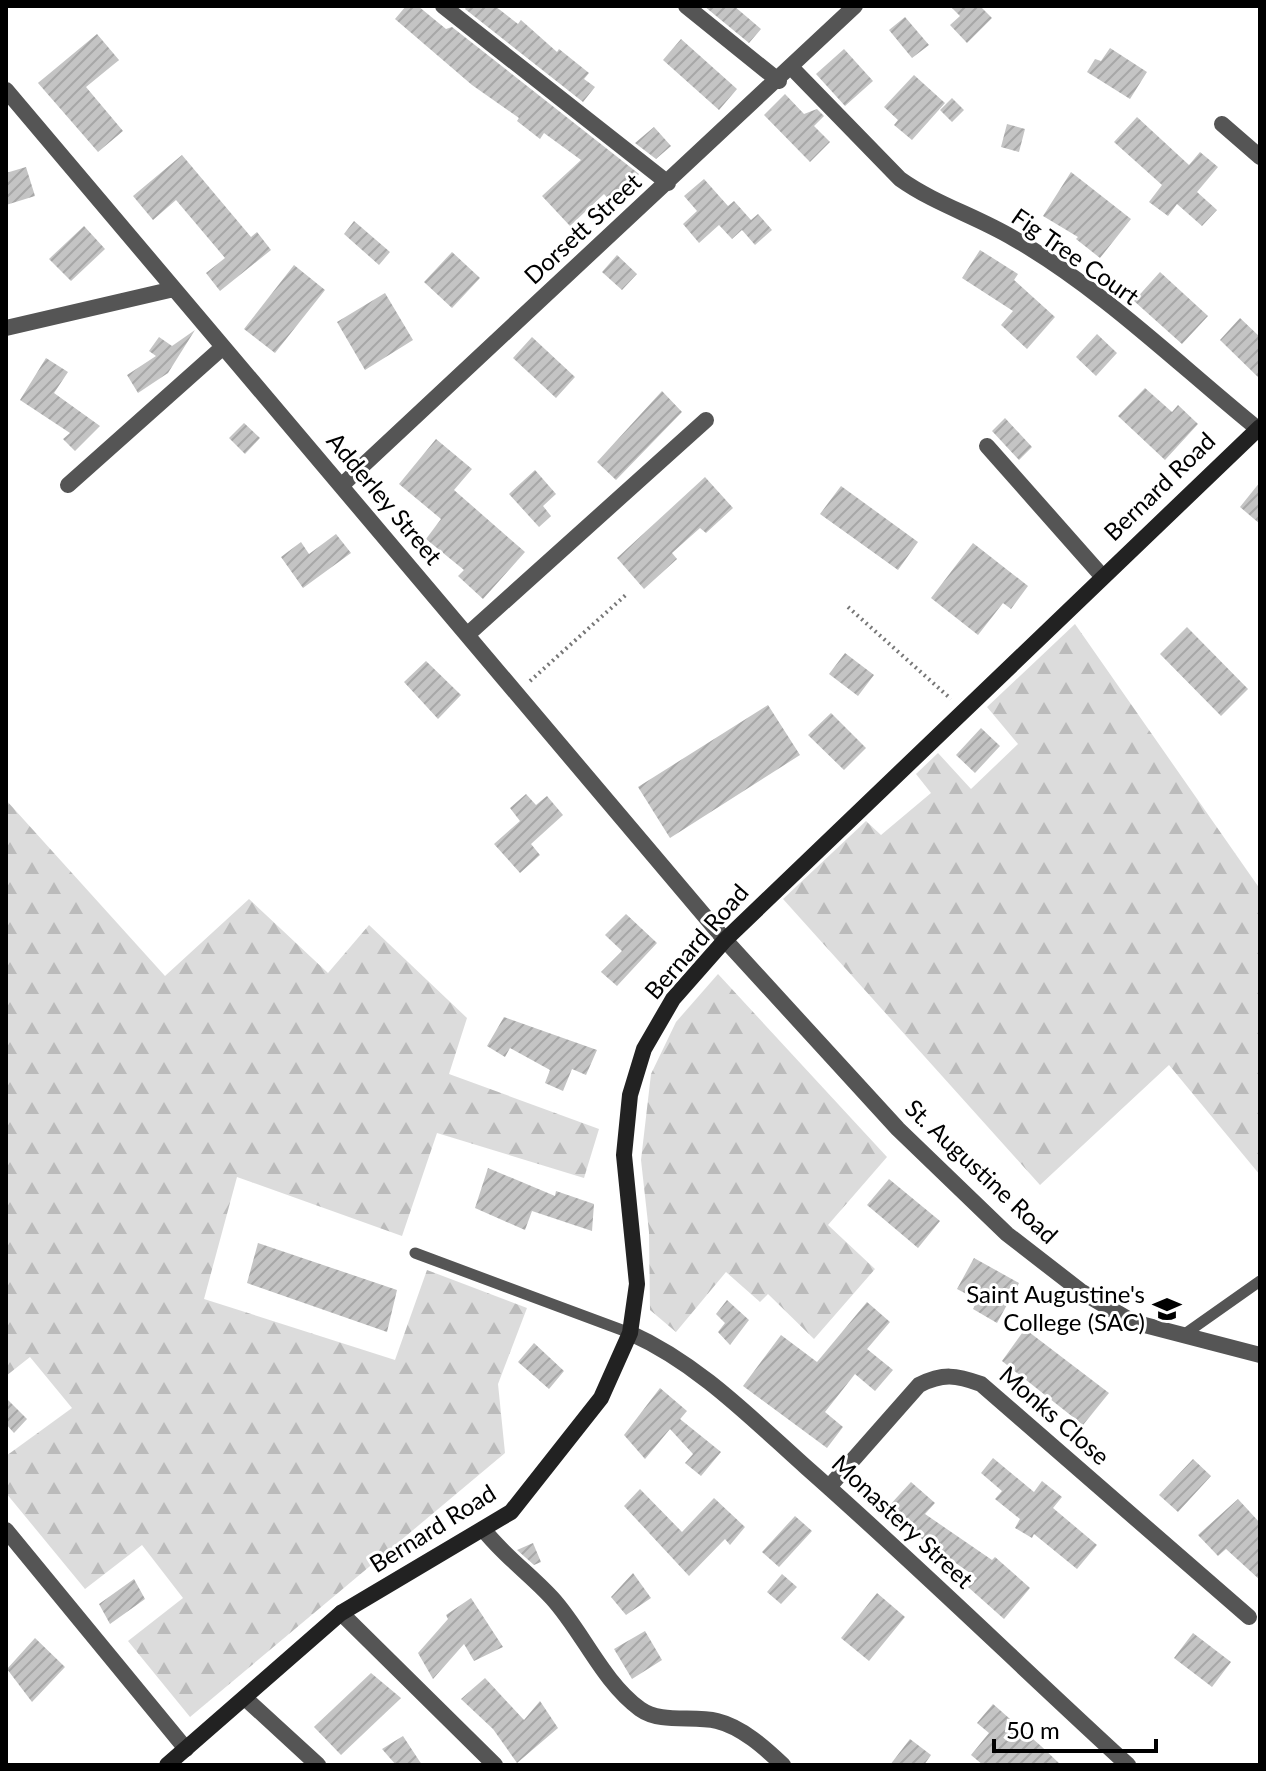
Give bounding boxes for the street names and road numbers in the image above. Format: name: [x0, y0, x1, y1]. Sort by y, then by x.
street label: Dorsett Street: [518, 166, 647, 289]
street label: Fig Tree Court: [1007, 201, 1145, 310]
street label: Adderley Street: [322, 426, 449, 570]
street label: Bernard Road: [1097, 426, 1221, 546]
street label: Bernard Road: [638, 877, 754, 1005]
street label: St. Augustine Road: [900, 1093, 1064, 1249]
street label: Monks Close: [994, 1359, 1116, 1470]
street label: Monastery Street: [826, 1448, 980, 1594]
street label: Bernard Road: [364, 1478, 501, 1578]

